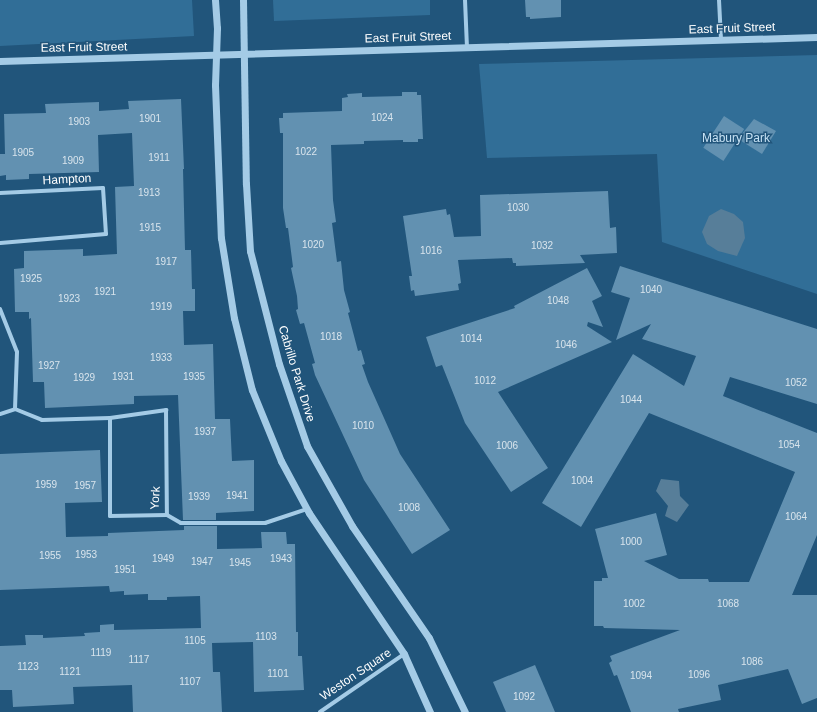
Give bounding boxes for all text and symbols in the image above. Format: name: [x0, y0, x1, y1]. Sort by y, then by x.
street label: East Fruit Street: [688, 20, 776, 38]
street label: East Fruit Street: [364, 29, 452, 47]
street label: East Fruit Street: [41, 40, 127, 56]
house number: 1024: [371, 112, 393, 124]
house number: 1901: [139, 113, 161, 125]
house number: 1903: [68, 116, 90, 128]
park label: Mabury Park: [702, 132, 770, 146]
house number: 1022: [295, 146, 317, 158]
house number: 1905: [12, 147, 34, 159]
house number: 1911: [148, 152, 170, 164]
house number: 1909: [62, 155, 84, 167]
street label: Hampton: [42, 172, 92, 188]
house number: 1913: [138, 187, 160, 199]
house number: 1030: [507, 202, 529, 214]
house number: 1915: [139, 222, 161, 234]
house number: 1020: [302, 239, 324, 251]
house number: 1032: [531, 240, 553, 252]
house number: 1016: [420, 245, 442, 257]
house number: 1917: [155, 256, 177, 268]
house number: 1925: [20, 273, 42, 285]
house number: 1040: [640, 284, 662, 296]
house number: 1921: [94, 286, 116, 298]
house number: 1923: [58, 293, 80, 305]
house number: 1048: [547, 295, 569, 307]
house number: 1919: [150, 301, 172, 313]
street label: Cabrillo Park Drive: [274, 324, 318, 424]
house number: 1018: [320, 331, 342, 343]
house number: 1014: [460, 333, 482, 345]
house number: 1046: [555, 339, 577, 351]
house number: 1933: [150, 352, 172, 364]
house number: 1927: [38, 360, 60, 372]
house number: 1931: [112, 371, 134, 383]
house number: 1935: [183, 371, 205, 383]
house number: 1929: [73, 372, 95, 384]
house number: 1012: [474, 375, 496, 387]
house number: 1052: [785, 377, 807, 389]
house number: 1044: [620, 394, 642, 406]
house number: 1010: [352, 420, 374, 432]
house number: 1937: [194, 426, 216, 438]
house number: 1054: [778, 439, 800, 451]
house number: 1006: [496, 440, 518, 452]
house number: 1004: [571, 475, 593, 487]
house number: 1959: [35, 479, 57, 491]
house number: 1957: [74, 480, 96, 492]
street label: York: [148, 486, 164, 510]
house number: 1941: [226, 490, 248, 502]
house number: 1939: [188, 491, 210, 503]
house number: 1008: [398, 502, 420, 514]
house number: 1064: [785, 511, 807, 523]
house number: 1000: [620, 536, 642, 548]
house number: 1953: [75, 549, 97, 561]
house number: 1955: [39, 550, 61, 562]
house number: 1949: [152, 553, 174, 565]
house number: 1943: [270, 553, 292, 565]
house number: 1947: [191, 556, 213, 568]
house number: 1945: [229, 557, 251, 569]
house number: 1951: [114, 564, 136, 576]
house number: 1002: [623, 598, 645, 610]
house number: 1068: [717, 598, 739, 610]
house number: 1103: [255, 631, 277, 643]
house number: 1105: [184, 635, 206, 647]
street label: Weston Square: [318, 646, 394, 704]
house number: 1119: [91, 647, 111, 659]
house number: 1117: [129, 654, 149, 666]
house number: 1086: [741, 656, 763, 668]
house number: 1123: [17, 661, 39, 673]
house number: 1121: [59, 666, 81, 678]
house number: 1101: [267, 668, 289, 680]
house number: 1096: [688, 669, 710, 681]
house number: 1094: [630, 670, 652, 682]
house number: 1107: [179, 676, 201, 688]
house number: 1092: [513, 691, 535, 703]

